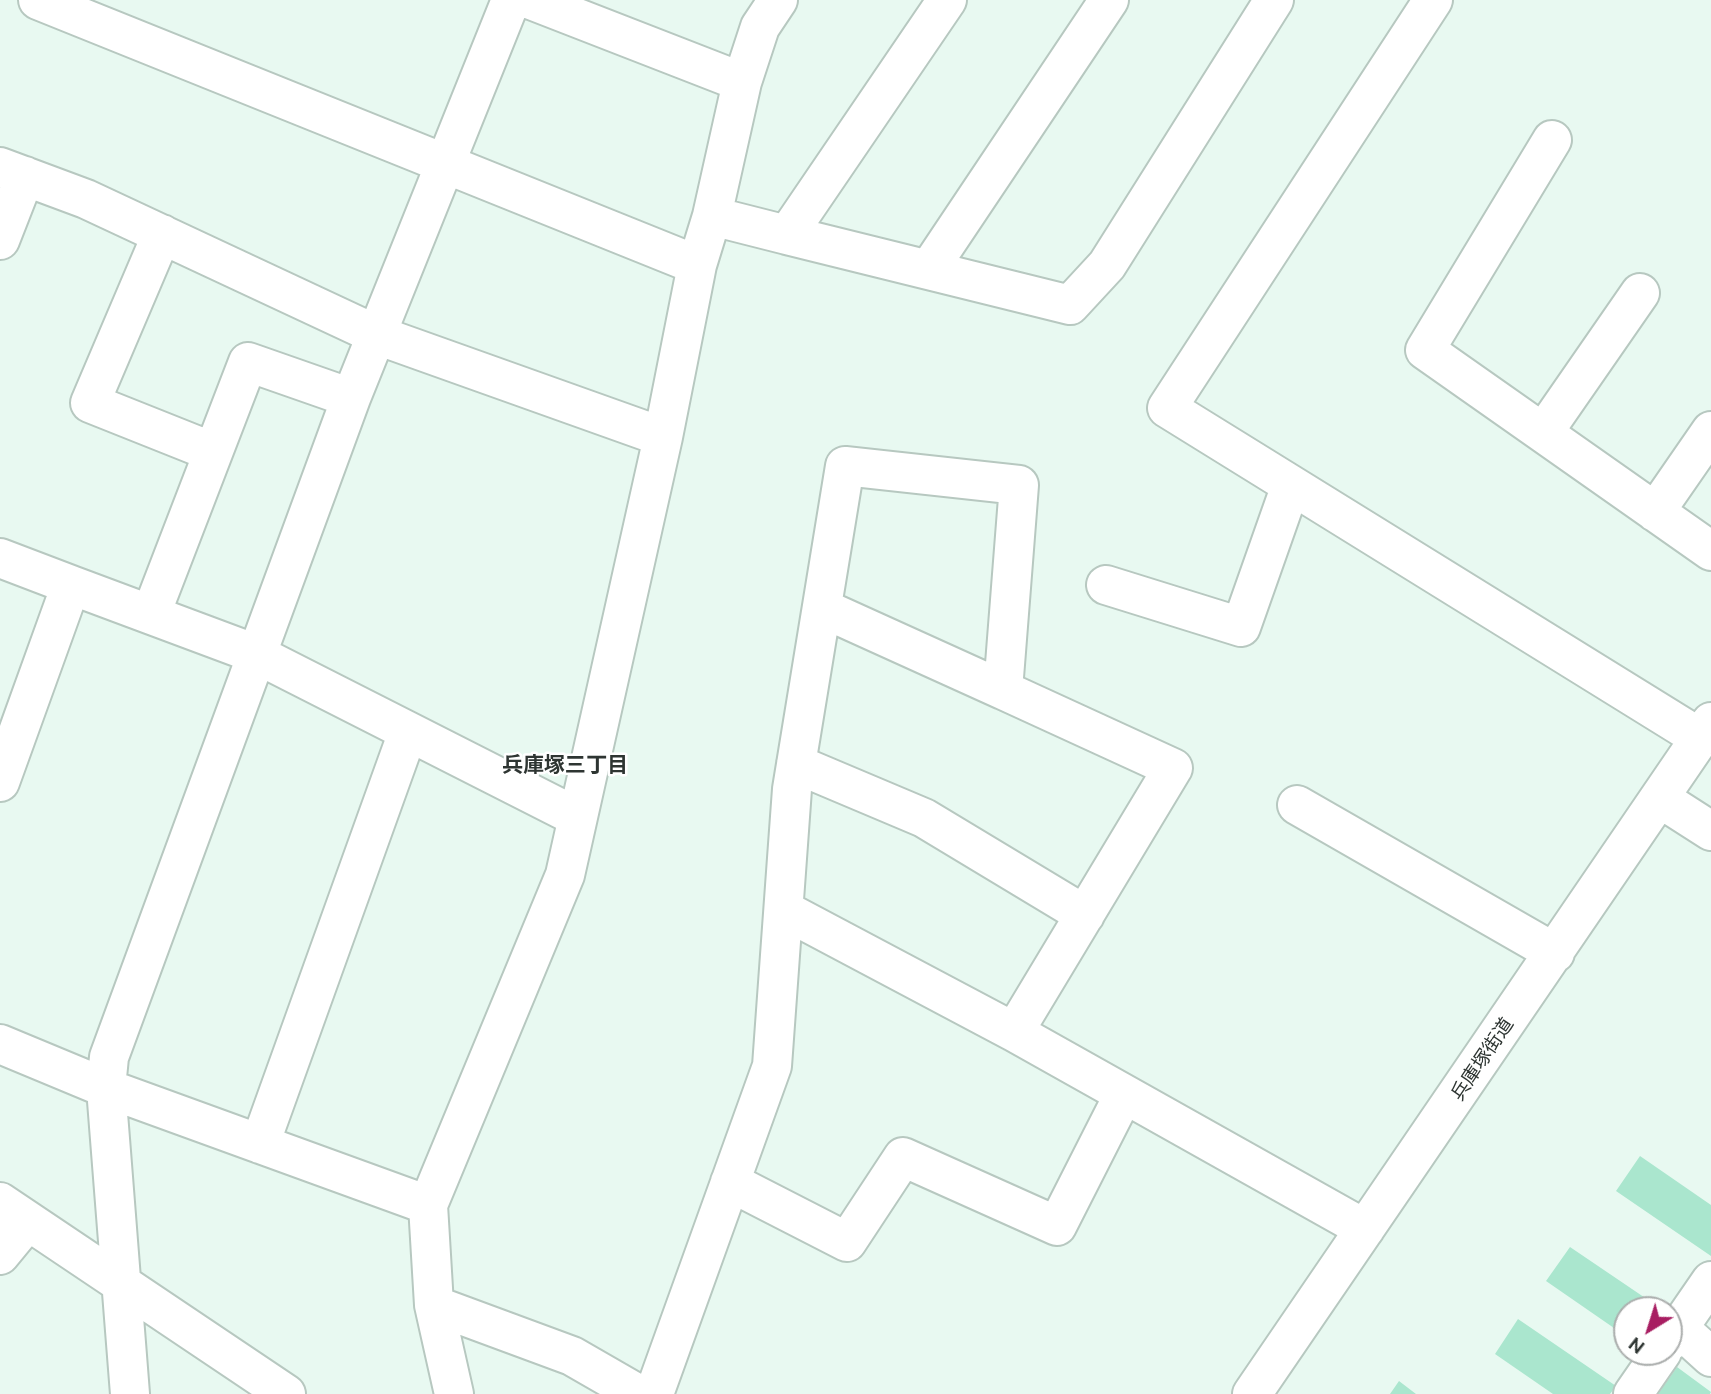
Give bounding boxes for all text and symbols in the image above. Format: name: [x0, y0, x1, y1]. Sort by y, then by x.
district label: 兵庫塚三丁目: [502, 752, 628, 778]
street label: 兵庫塚街道: [1446, 1013, 1518, 1105]
north arrow: [1613, 1296, 1683, 1366]
text: N: [1624, 1333, 1649, 1359]

